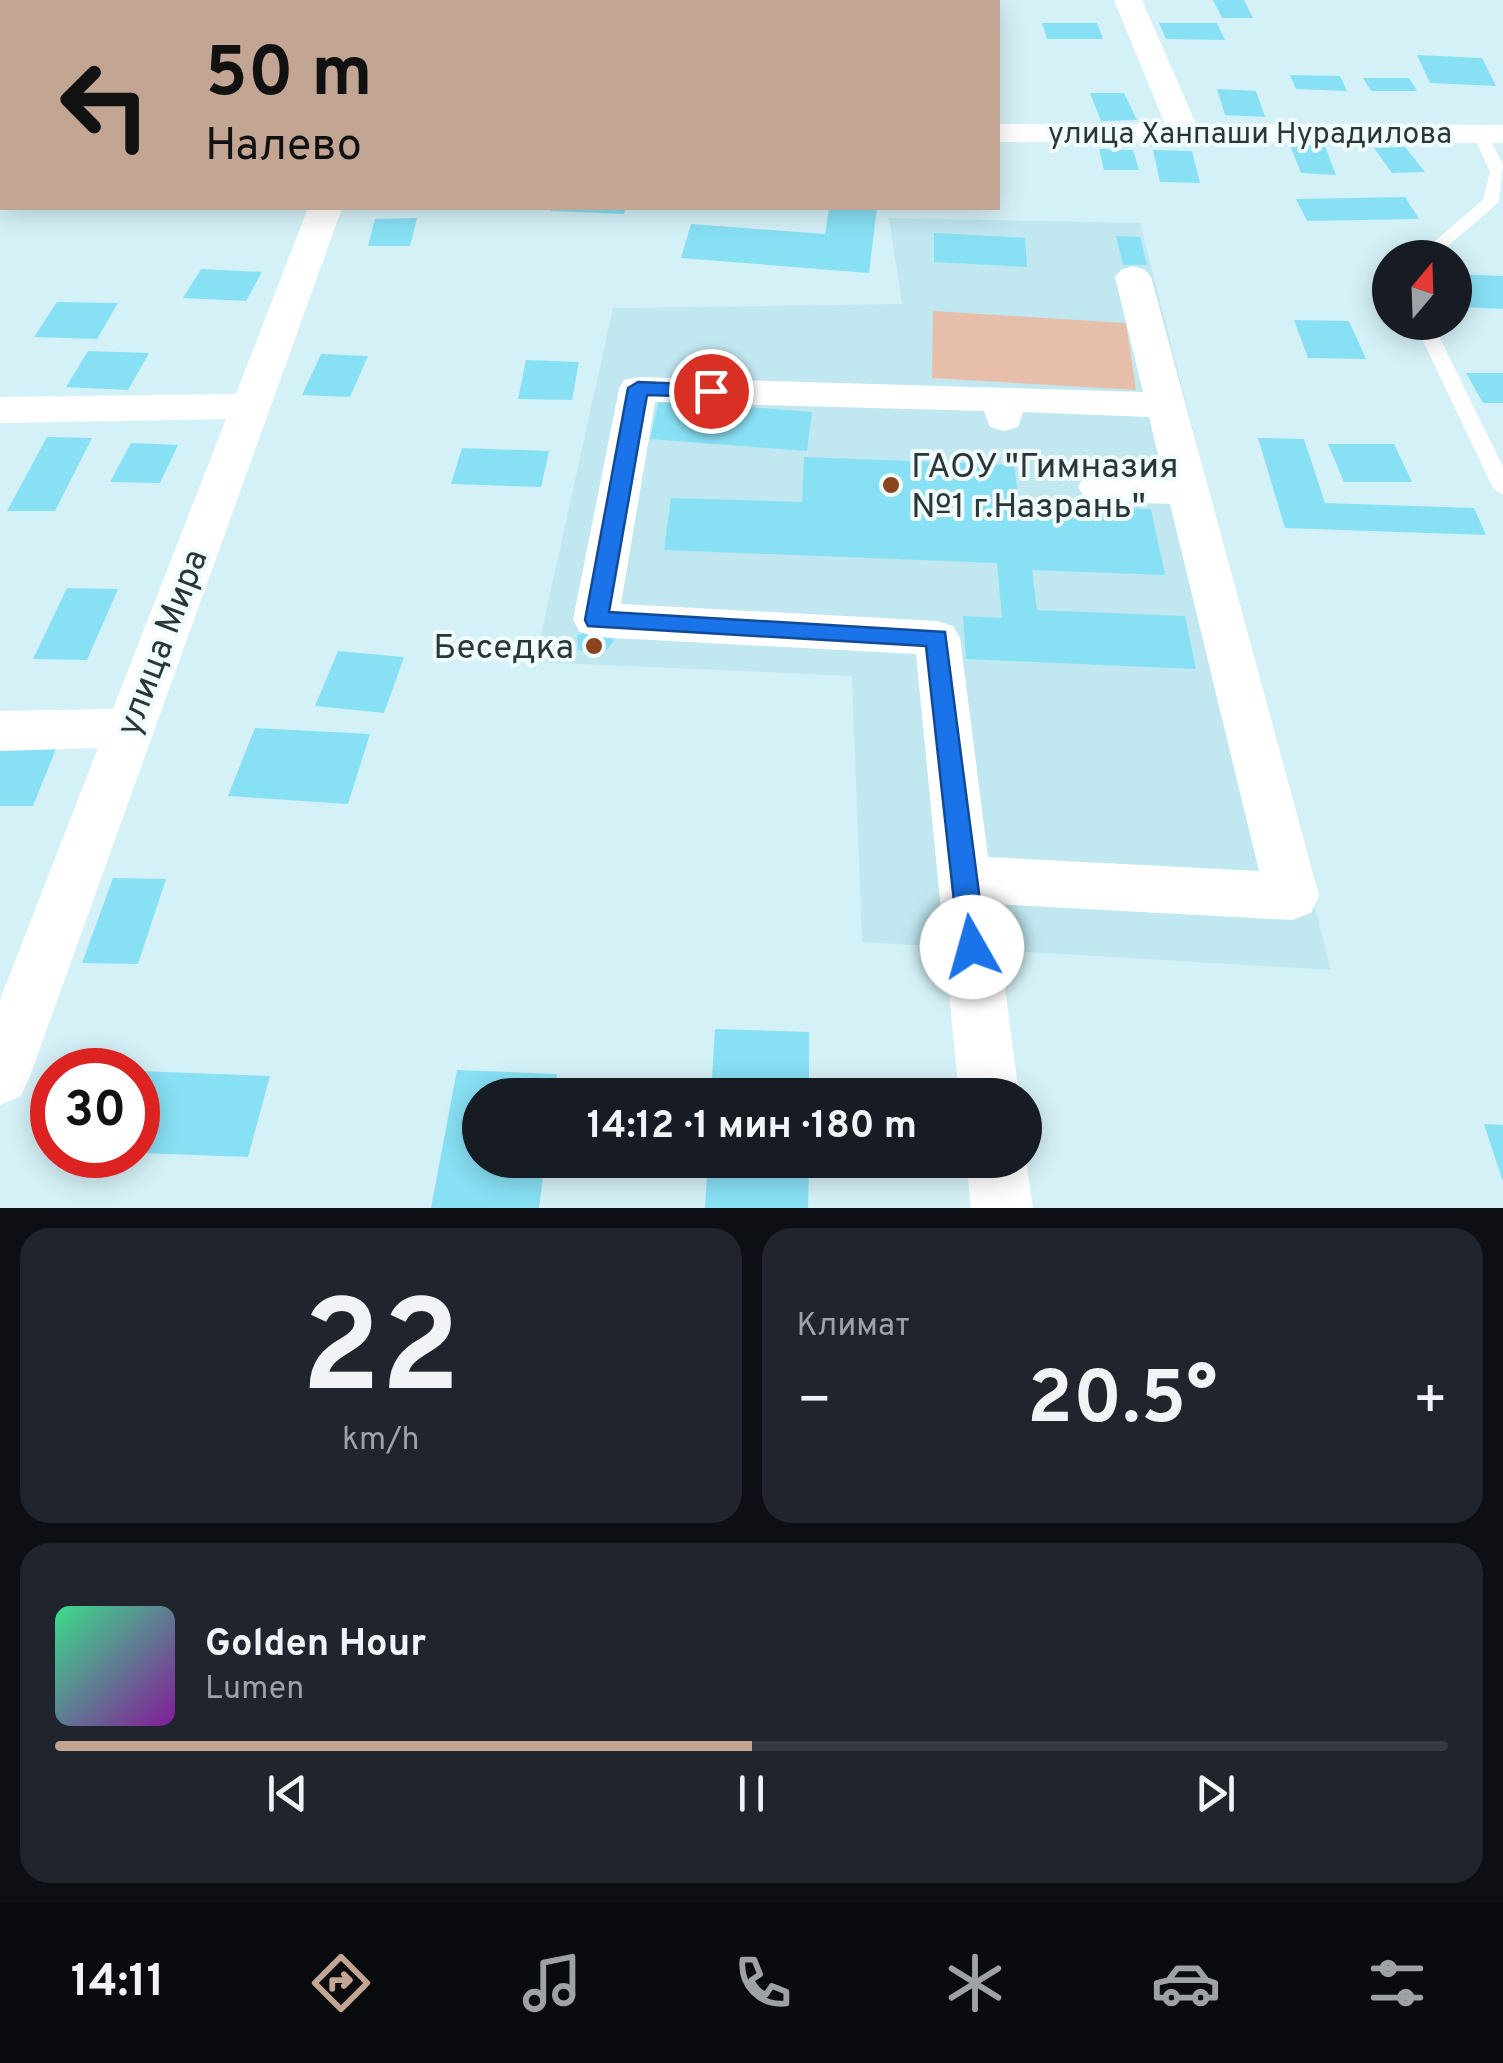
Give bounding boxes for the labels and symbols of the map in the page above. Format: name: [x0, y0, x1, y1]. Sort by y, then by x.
street label: улица Ханпаши Нурадилова: [1048, 117, 1452, 154]
north arrow: [1372, 240, 1472, 340]
pin: [669, 349, 754, 434]
place label: ГАОУ "Гимназия №1 г.Назрань": [911, 446, 1179, 530]
marker: ГАОУ "Гимназия №1 г.Назрань": [880, 474, 902, 496]
street label: улица Мира: [108, 544, 220, 743]
place label: Беседка: [433, 627, 574, 671]
marker: Беседка: [583, 635, 605, 657]
position arrow: [920, 895, 1024, 999]
speed limit sign: 30: [30, 1048, 160, 1178]

